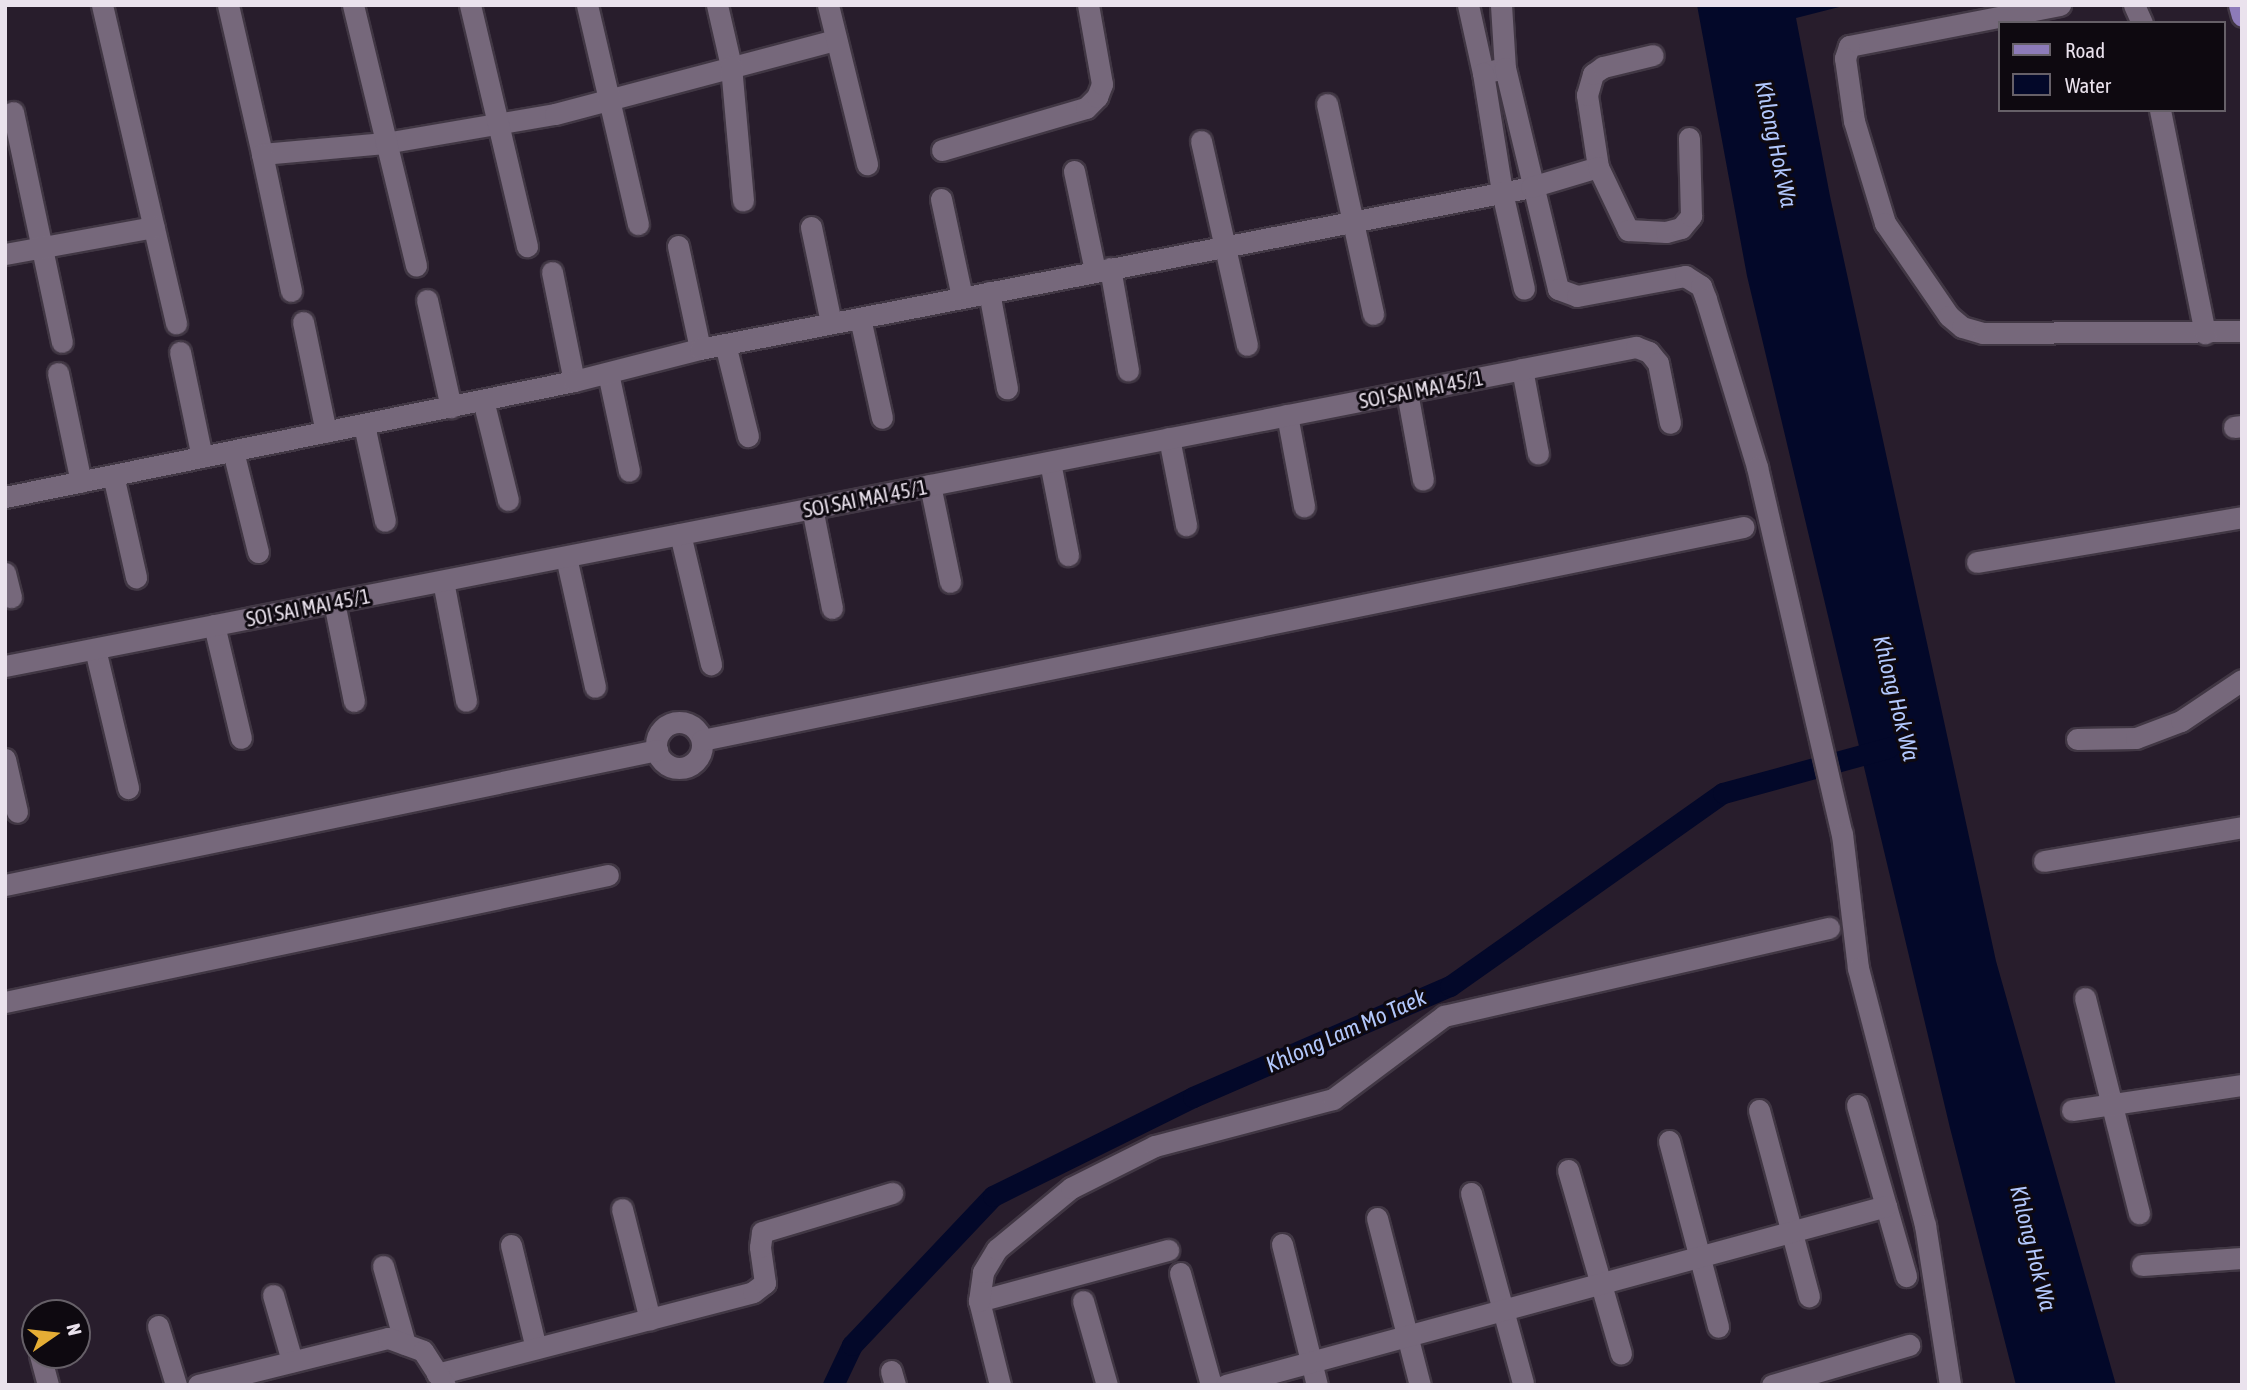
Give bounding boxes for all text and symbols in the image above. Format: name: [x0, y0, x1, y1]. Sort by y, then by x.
legend: [1998, 21, 2226, 112]
text: Road: [2065, 38, 2105, 62]
text: Water: [2065, 73, 2111, 97]
water label: Khlong Hok Wa: [1749, 78, 1803, 210]
street label: SOI SAI MAI 45/1: [1357, 365, 1485, 413]
street label: SOI SAI MAI 45/1: [801, 474, 929, 522]
street label: SOI SAI MAI 45/1: [244, 583, 372, 631]
water label: Khlong Hok Wa: [1867, 632, 1925, 764]
water label: Khlong Lam Mo Taek: [1261, 983, 1431, 1079]
water label: Khlong Hok Wa: [2004, 1182, 2062, 1314]
north arrow: [21, 1299, 91, 1369]
text: N: [62, 1321, 86, 1338]

